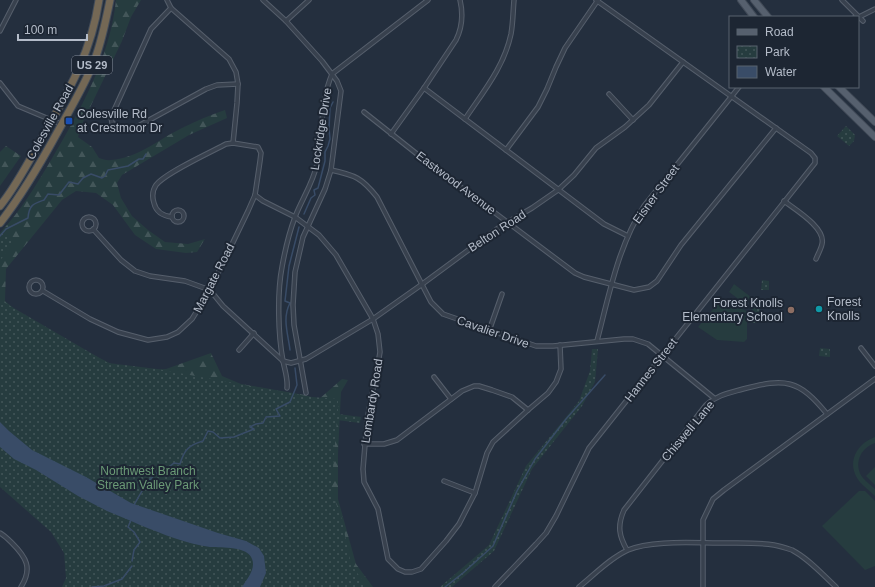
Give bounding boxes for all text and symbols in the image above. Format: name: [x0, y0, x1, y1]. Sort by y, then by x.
scale bar: [18, 16, 87, 42]
legend: [729, 16, 859, 88]
text: 100 m: [24, 23, 57, 37]
text: Road: [765, 25, 794, 39]
text: Park: [765, 45, 791, 59]
road number: US 29: [72, 56, 112, 74]
text: Water: [765, 65, 797, 79]
street label: Colesville Road: [24, 82, 76, 162]
street label: Lockridge Drive: [308, 86, 334, 171]
place label: Colesville Rd at Crestmoor Dr: [77, 107, 162, 135]
marker: Colesville Rd at Crestmoor Dr: [64, 116, 74, 126]
street label: Eastwood Avenue: [414, 149, 499, 218]
street label: Eisner Street: [630, 161, 682, 226]
street label: Belton Road: [465, 207, 529, 255]
street label: Margate Road: [191, 241, 237, 315]
place label: Forest Knolls: [827, 295, 862, 323]
place label: Forest Knolls Elementary School: [682, 296, 783, 324]
marker: Forest Knolls: [814, 304, 824, 314]
marker: Forest Knolls Elementary School: [786, 305, 796, 315]
street label: Cavalier Drive: [455, 313, 531, 351]
street label: Hannes Street: [622, 335, 681, 405]
street label: Lombardy Road: [358, 358, 386, 444]
street label: Chiswell Lane: [659, 398, 718, 464]
park label: Northwest Branch Stream Valley Park: [97, 464, 200, 492]

